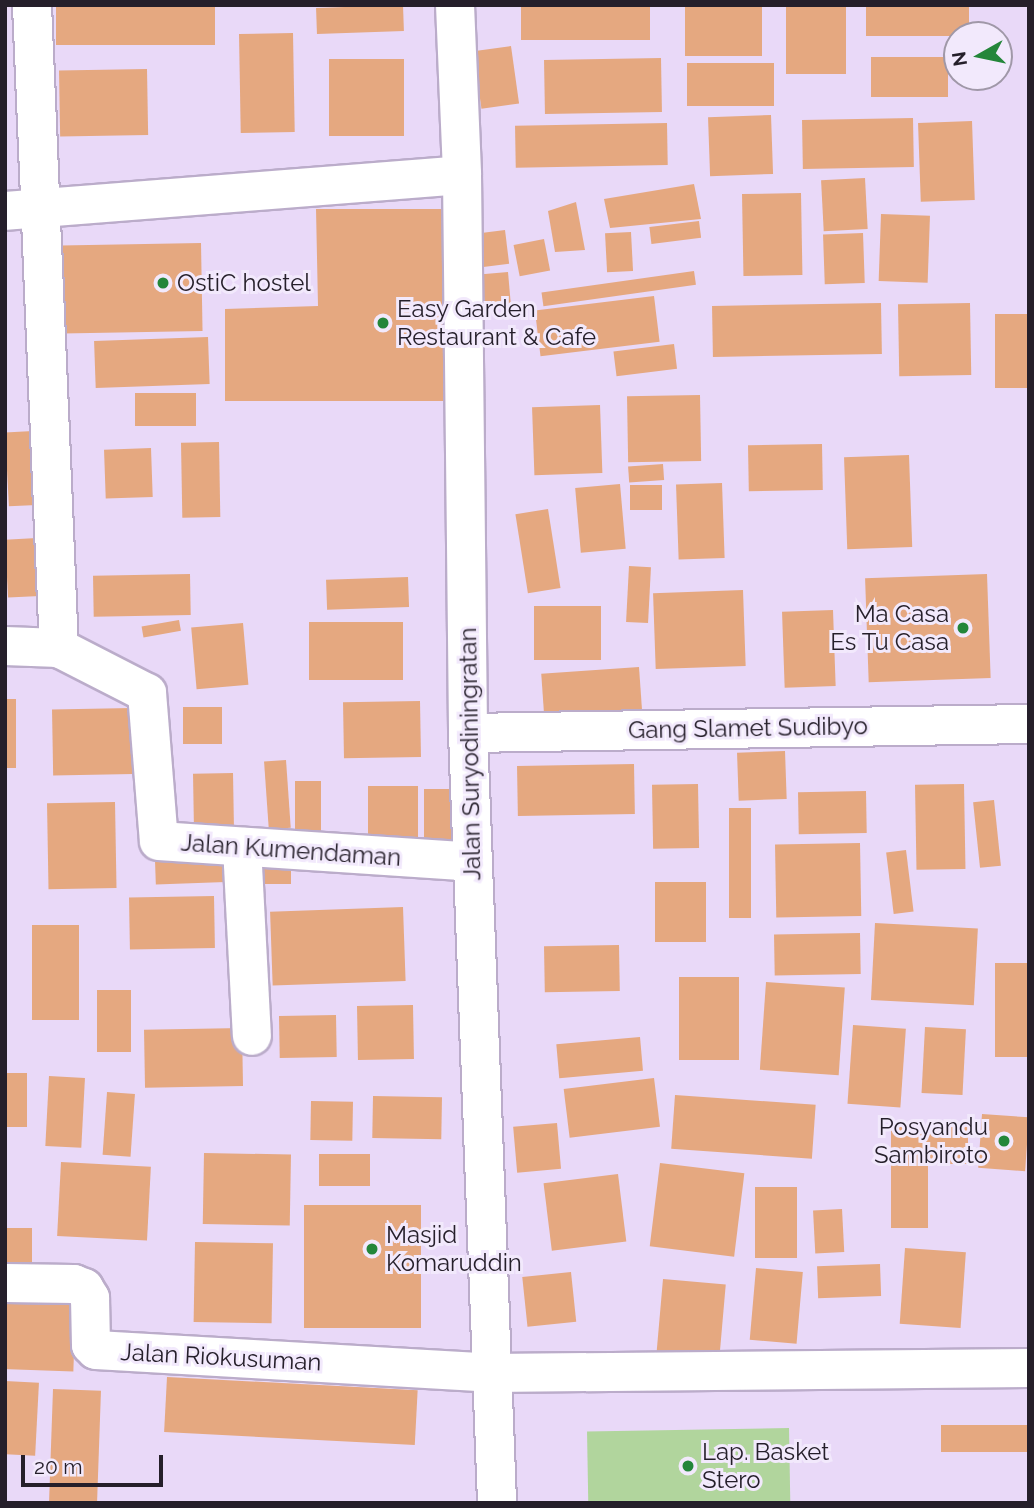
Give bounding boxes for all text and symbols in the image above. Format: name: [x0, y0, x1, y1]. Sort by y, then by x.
north arrow: [943, 21, 1013, 91]
text: N: [947, 50, 971, 68]
place label: OstiC hostel: [177, 269, 311, 297]
marker: OstiC hostel: [155, 275, 171, 291]
place label: Easy Garden Restaurant & Cafe: [397, 295, 596, 351]
marker: Easy Garden Restaurant & Cafe: [375, 315, 391, 331]
place label: Ma Casa Es Tu Casa: [829, 600, 949, 656]
marker: Ma Casa Es Tu Casa: [955, 620, 971, 636]
street label: Jalan Suryodiningratan: [453, 627, 487, 881]
street label: Gang Slamet Sudibyo: [628, 712, 868, 744]
street label: Jalan Kumendaman: [180, 828, 402, 872]
place label: Posyandu Sambiroto: [874, 1113, 988, 1169]
marker: Posyandu Sambiroto: [994, 1131, 1014, 1151]
place label: Masjid Komaruddin: [386, 1221, 522, 1277]
marker: Masjid Komaruddin: [364, 1241, 380, 1257]
street label: Jalan Riokusuman: [120, 1337, 322, 1377]
place label: Lap. Basket Stero: [702, 1438, 829, 1494]
scale bar: [24, 1442, 166, 1486]
text: 20 m: [34, 1454, 82, 1479]
marker: Lap. Basket Stero: [680, 1458, 696, 1474]

